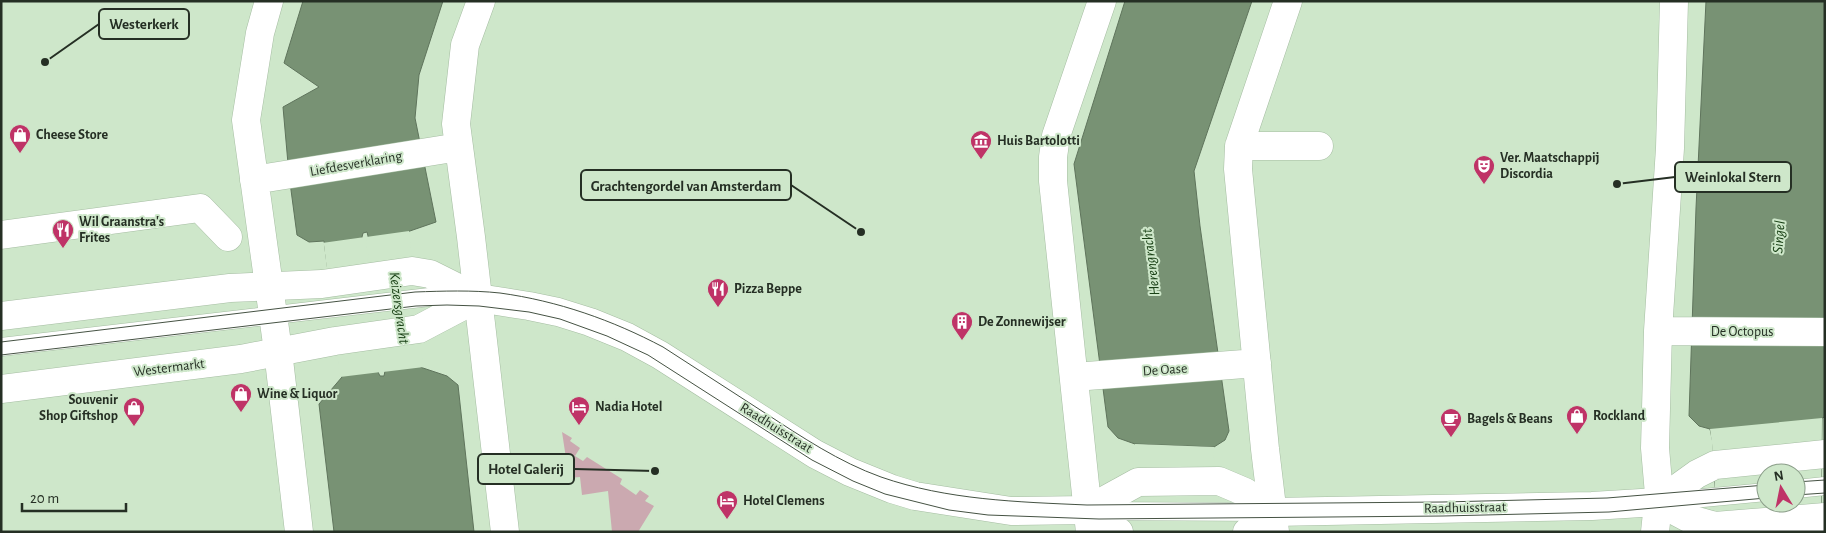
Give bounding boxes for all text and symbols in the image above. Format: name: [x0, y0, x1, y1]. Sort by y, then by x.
callout: Westerkerk: [99, 9, 189, 39]
text: Westerkerk: [109, 17, 179, 32]
shop icon: Cheese Store: [8, 123, 32, 154]
place label: Cheese Store: [36, 128, 108, 142]
museum icon: Huis Bartolotti: [969, 129, 993, 160]
place label: Huis Bartolotti: [997, 134, 1080, 148]
street label: Liefdesverklaring: [309, 149, 403, 179]
place label: Ver. Maatschappij Discordia: [1500, 151, 1600, 181]
theatre icon: Ver. Maatschappij Discordia: [1472, 154, 1496, 185]
callout: Weinlokal Stern: [1675, 162, 1791, 192]
callout: Grachtengordel van Amsterdam: [581, 170, 791, 200]
text: Weinlokal Stern: [1685, 170, 1781, 185]
text: Grachtengordel van Amsterdam: [591, 179, 781, 194]
place label: Wil Graanstra's Frites: [79, 215, 164, 245]
restaurant icon: Wil Graanstra's Frites: [51, 218, 75, 249]
water label: Singel: [1770, 220, 1788, 254]
water label: Herengracht: [1139, 227, 1163, 297]
water label: Keizersgracht: [386, 271, 412, 345]
restaurant icon: Pizza Beppe: [706, 277, 730, 308]
place label: Pizza Beppe: [734, 282, 802, 296]
building icon: De Zonnewijser: [950, 310, 974, 341]
place label: De Zonnewijser: [978, 315, 1066, 329]
street label: De Octopus: [1711, 325, 1773, 339]
street label: Westermarkt: [133, 357, 206, 379]
street label: De Oase: [1142, 361, 1188, 379]
shop icon: Wine & Liquor: [229, 382, 253, 413]
place label: Wine & Liquor: [257, 387, 338, 401]
place label: Souvenir Shop Giftshop: [39, 393, 118, 423]
hotel icon: Nadia Hotel: [567, 395, 591, 426]
shop icon: Souvenir Shop Giftshop: [122, 396, 146, 427]
place label: Nadia Hotel: [595, 400, 662, 414]
street label: Raadhuisstraat: [737, 400, 815, 456]
shop icon: Rockland: [1565, 404, 1589, 435]
cafe icon: Bagels & Beans: [1439, 407, 1463, 438]
place label: Rockland: [1593, 409, 1646, 423]
place label: Bagels & Beans: [1467, 412, 1553, 426]
callout: Hotel Galerij: [478, 454, 574, 484]
text: Hotel Galerij: [488, 462, 564, 477]
north arrow: [1756, 463, 1806, 513]
text: N: [1773, 468, 1785, 484]
scale bar: [22, 480, 126, 512]
hotel icon: Hotel Clemens: [715, 489, 739, 520]
text: 20 m: [30, 491, 59, 506]
place label: Hotel Clemens: [743, 494, 825, 508]
street label: Raadhuisstraat: [1424, 500, 1507, 516]

